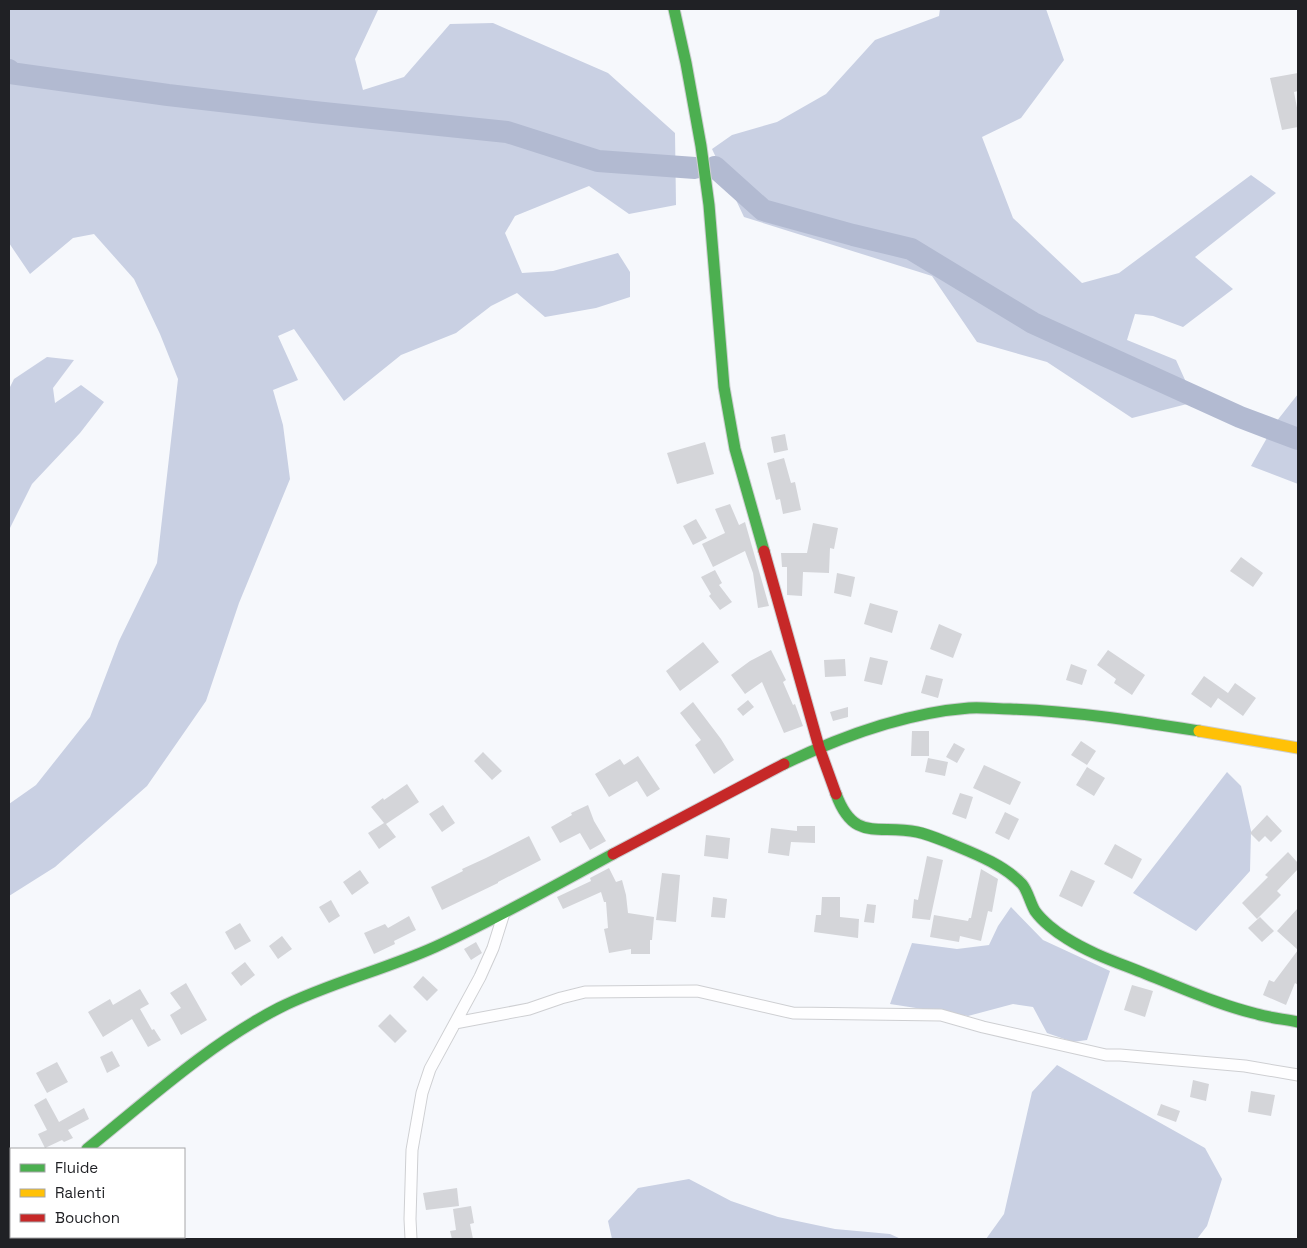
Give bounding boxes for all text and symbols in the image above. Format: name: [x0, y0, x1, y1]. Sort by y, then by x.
legend: [10, 1148, 185, 1238]
text: Fluide: [55, 1158, 98, 1177]
text: Ralenti: [55, 1183, 105, 1202]
text: Bouchon: [55, 1208, 120, 1227]

